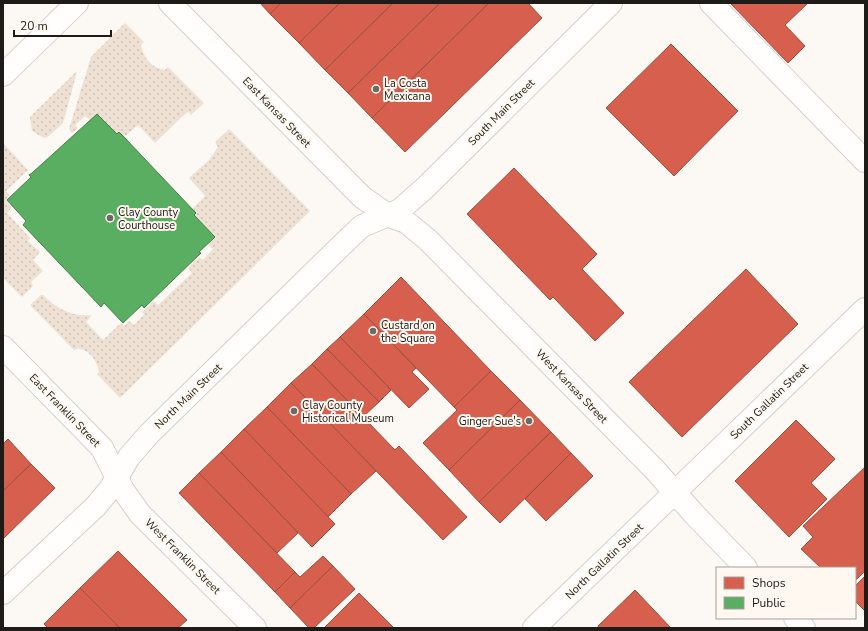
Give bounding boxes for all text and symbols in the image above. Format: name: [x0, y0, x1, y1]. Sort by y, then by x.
scale bar: [14, 12, 111, 38]
text: 20 m: [20, 18, 48, 34]
street label: East Kansas Street: [239, 74, 314, 151]
place label: La Costa Mexicana: [384, 76, 431, 104]
street label: South Main Street: [465, 76, 538, 149]
marker: La Costa Mexicana: [371, 84, 381, 94]
place label: Clay County Courthouse: [118, 205, 178, 233]
marker: Clay County Courthouse: [105, 213, 115, 223]
place label: Custard on the Square: [381, 318, 435, 346]
marker: Custard on the Square: [368, 326, 378, 336]
street label: West Kansas Street: [532, 346, 611, 427]
street label: North Main Street: [151, 360, 225, 432]
street label: South Gallatin Street: [727, 360, 812, 443]
street label: East Franklin Street: [26, 370, 104, 450]
place label: Clay County Historical Museum: [302, 398, 394, 426]
marker: Clay County Historical Museum: [289, 406, 299, 416]
place label: Ginger Sue's: [459, 414, 521, 429]
marker: Ginger Sue's: [524, 416, 534, 426]
street label: West Franklin Street: [141, 515, 224, 598]
street label: North Gallatin Street: [562, 520, 647, 603]
legend: [716, 567, 856, 619]
text: Shops: [752, 575, 786, 591]
text: Public: [752, 595, 786, 611]

